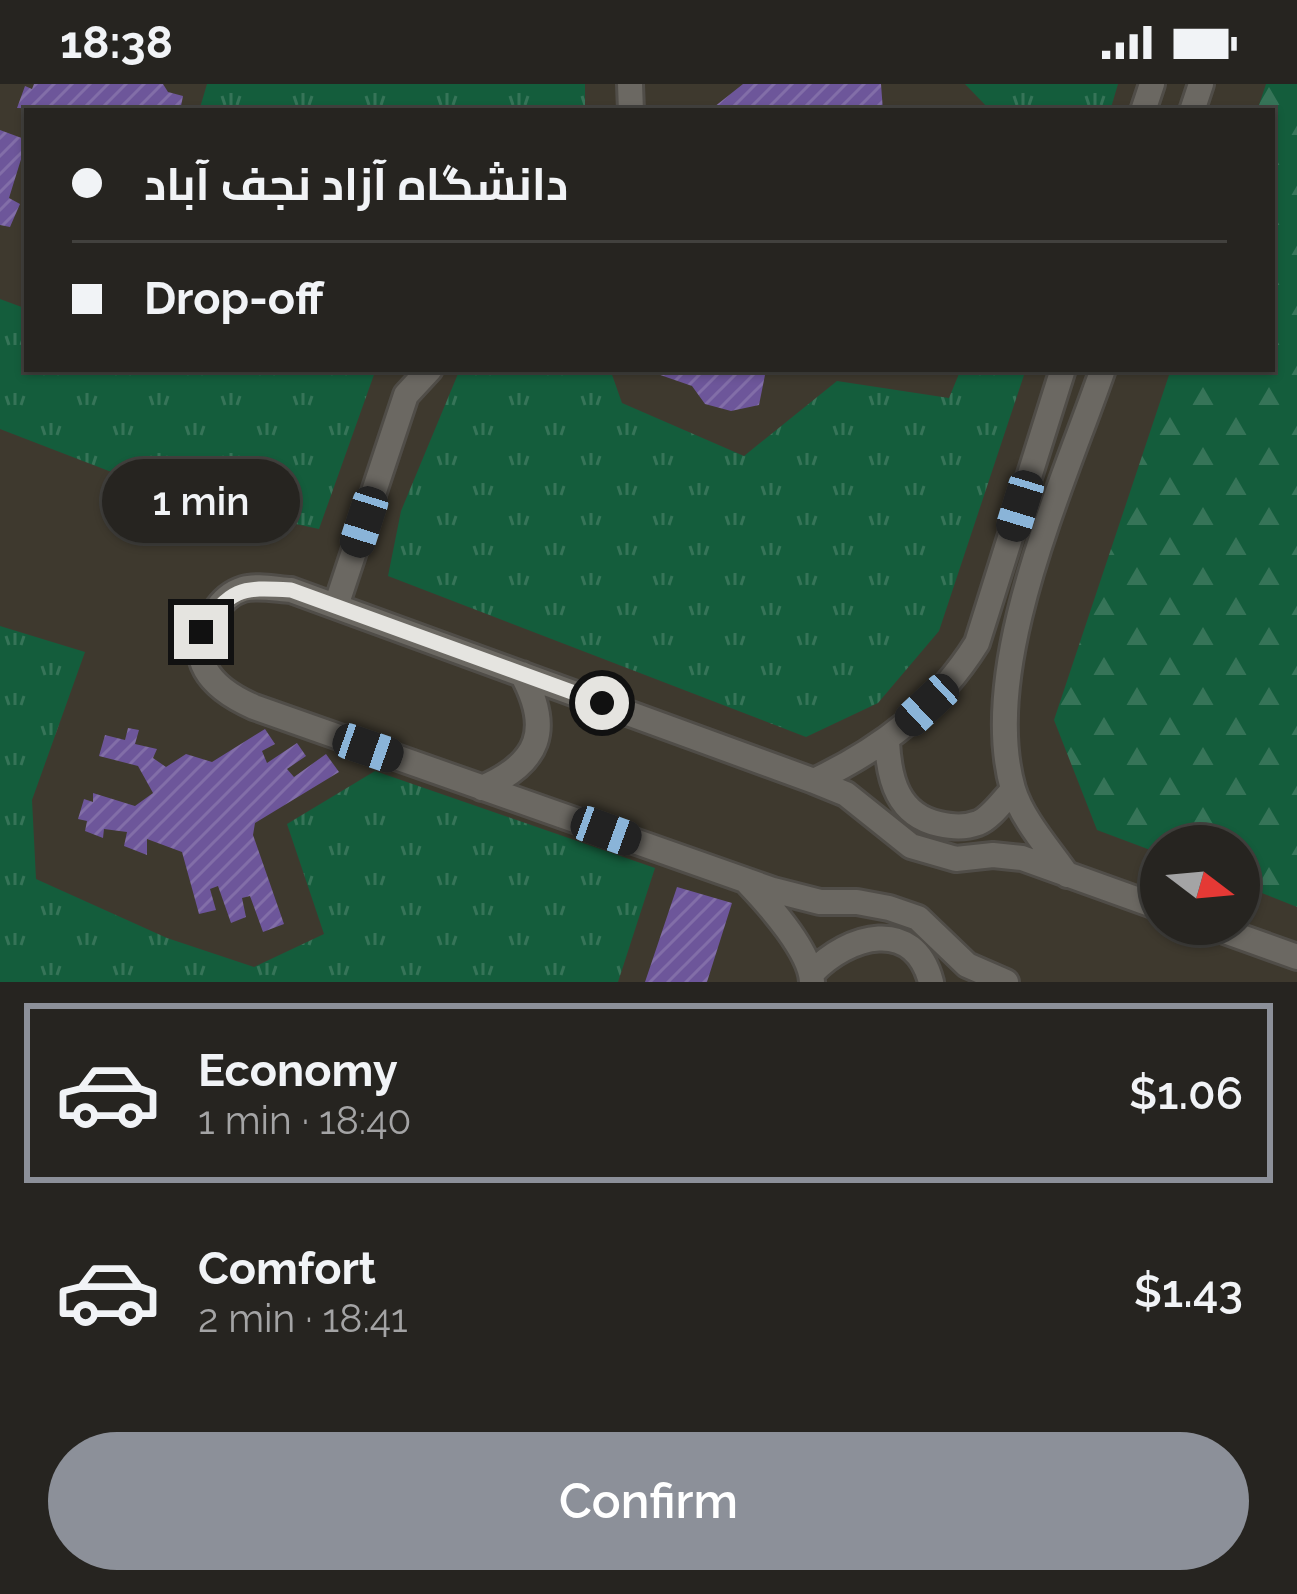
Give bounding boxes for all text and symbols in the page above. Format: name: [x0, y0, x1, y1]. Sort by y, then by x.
text: 18:38: [60, 16, 173, 69]
text: دانشگاه آزاد نجف آباد: [144, 158, 568, 211]
text: Drop-off: [144, 272, 324, 325]
callout: 1 min: [102, 458, 300, 542]
car: [992, 466, 1048, 546]
text: 1 min: [153, 478, 249, 524]
car: [336, 482, 392, 562]
route end: [174, 605, 228, 659]
car: [888, 667, 966, 743]
route start: [575, 676, 629, 730]
car: [328, 719, 408, 777]
car: [566, 802, 646, 860]
north arrow: [1140, 825, 1260, 945]
map controls: [1140, 825, 1260, 945]
icon: car: [54, 1039, 162, 1147]
text: Economy: [198, 1044, 398, 1097]
text: $1.06: [1129, 1067, 1243, 1120]
text: 1 min · 18:40: [198, 1097, 411, 1143]
icon: car: [54, 1237, 162, 1345]
text: Comfort: [198, 1242, 376, 1295]
text: $1.43: [1134, 1265, 1243, 1318]
text: 2 min · 18:41: [198, 1295, 408, 1341]
button: Confirm: [48, 1432, 1249, 1570]

